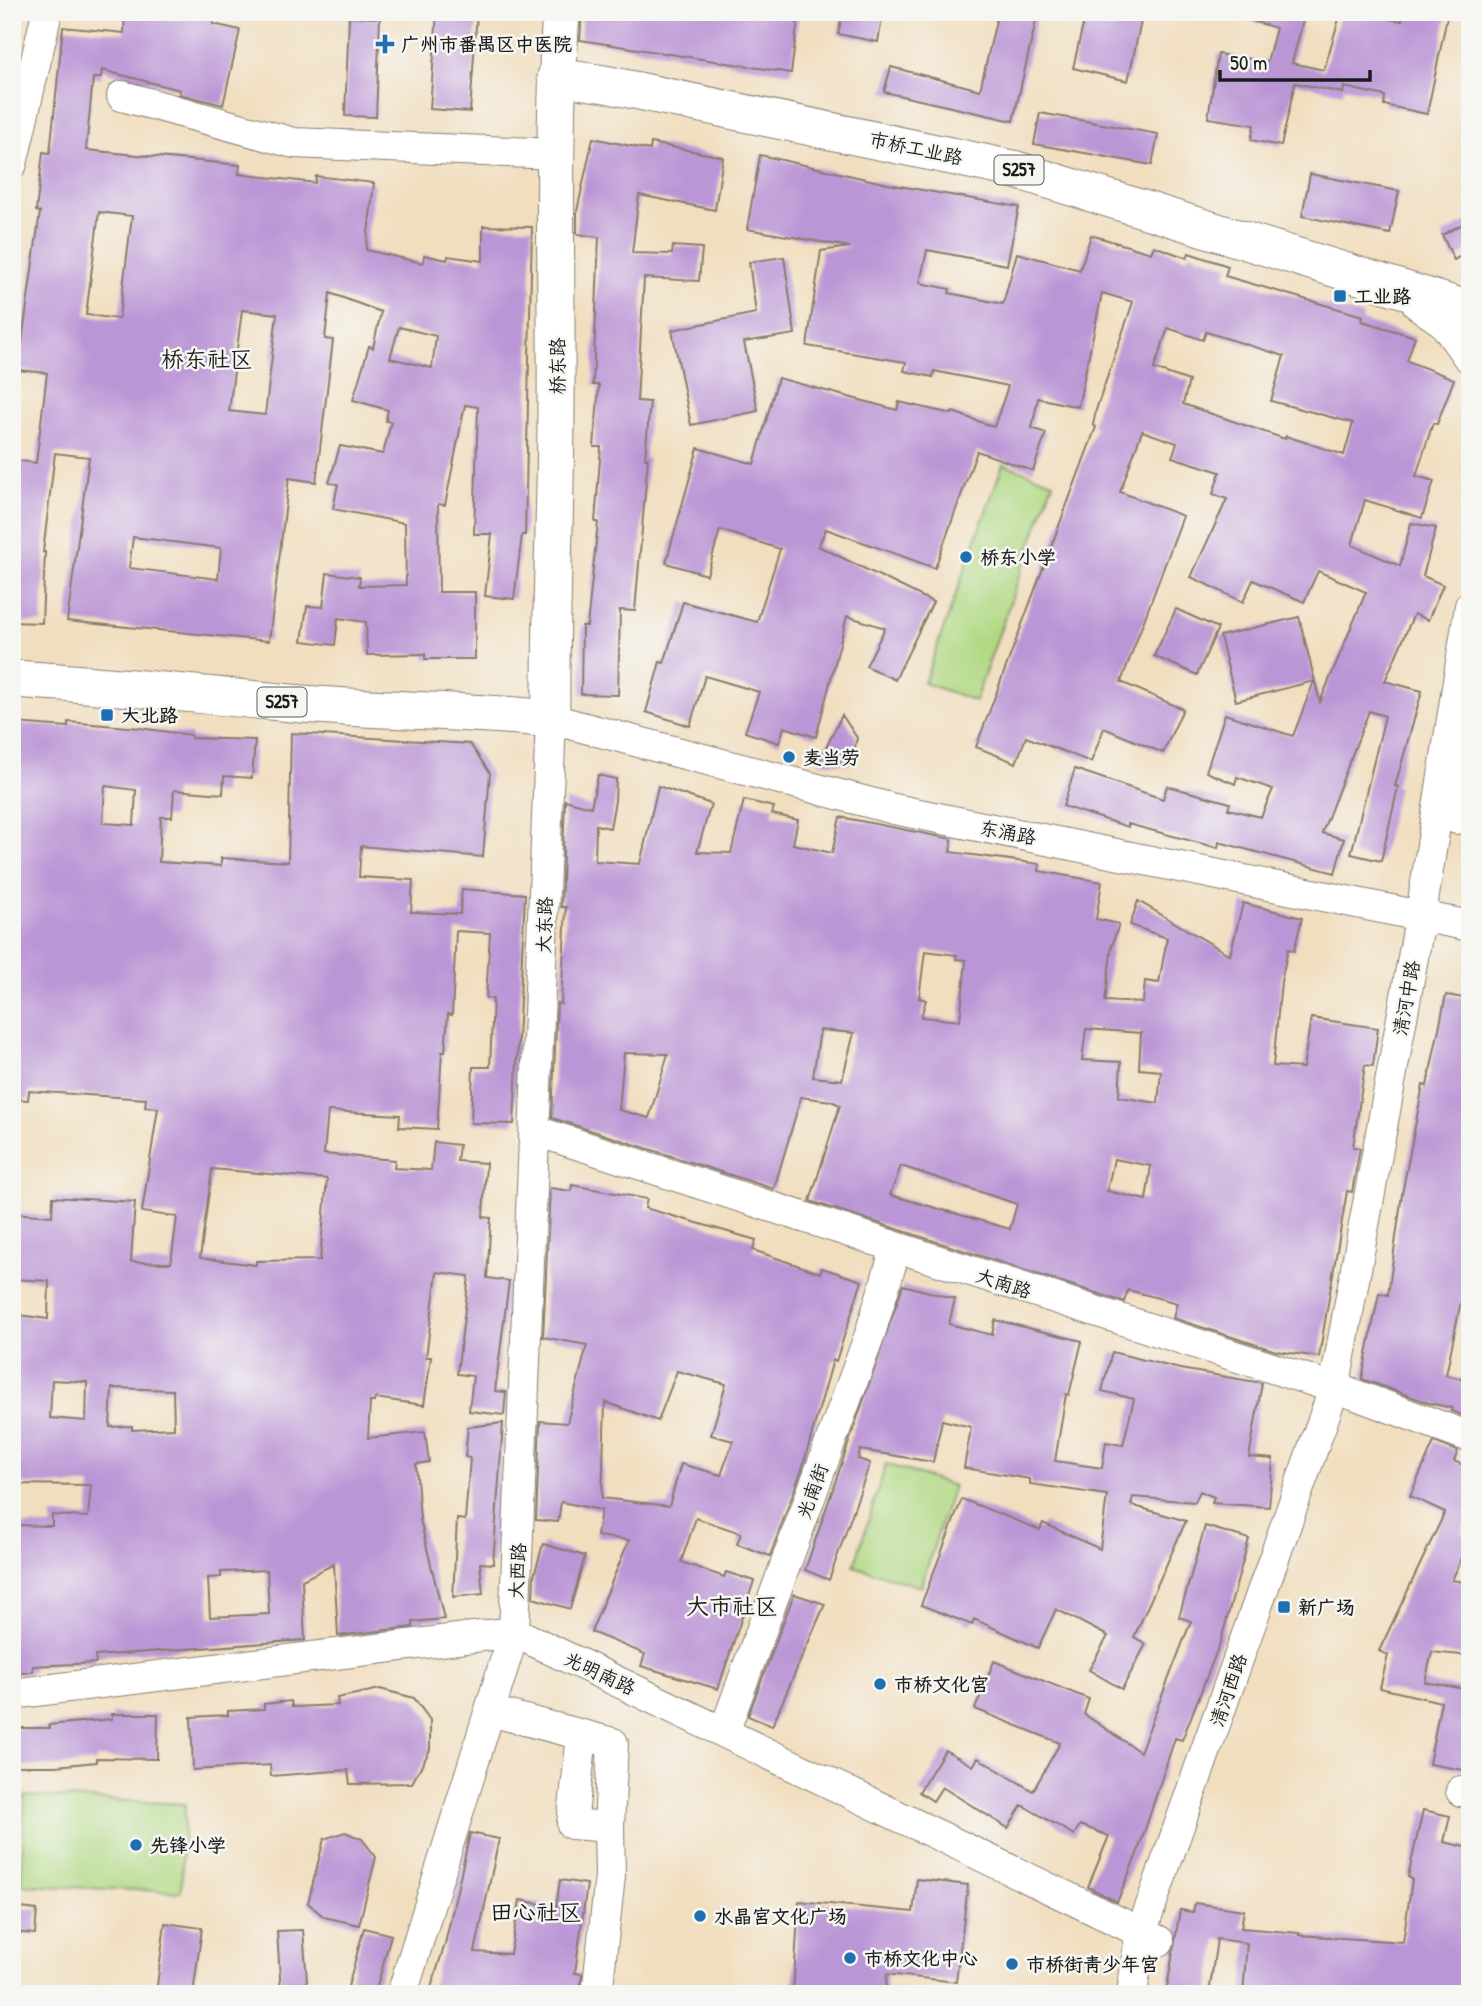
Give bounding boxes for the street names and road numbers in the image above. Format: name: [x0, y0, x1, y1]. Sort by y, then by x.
street label: 市桥工业路: [867, 125, 965, 171]
road number: S257: [995, 155, 1044, 184]
street label: 桥东路: [544, 337, 570, 395]
road number: S257: [258, 688, 306, 716]
street label: 东涌路: [978, 814, 1038, 850]
street label: 大东路: [530, 896, 558, 954]
street label: 清河中路: [1387, 958, 1425, 1038]
street label: 大南路: [973, 1262, 1035, 1304]
street label: 光南街: [790, 1460, 834, 1522]
street label: 大西路: [503, 1542, 531, 1600]
street label: 光明南路: [560, 1645, 640, 1701]
street label: 清河西路: [1203, 1650, 1253, 1730]

